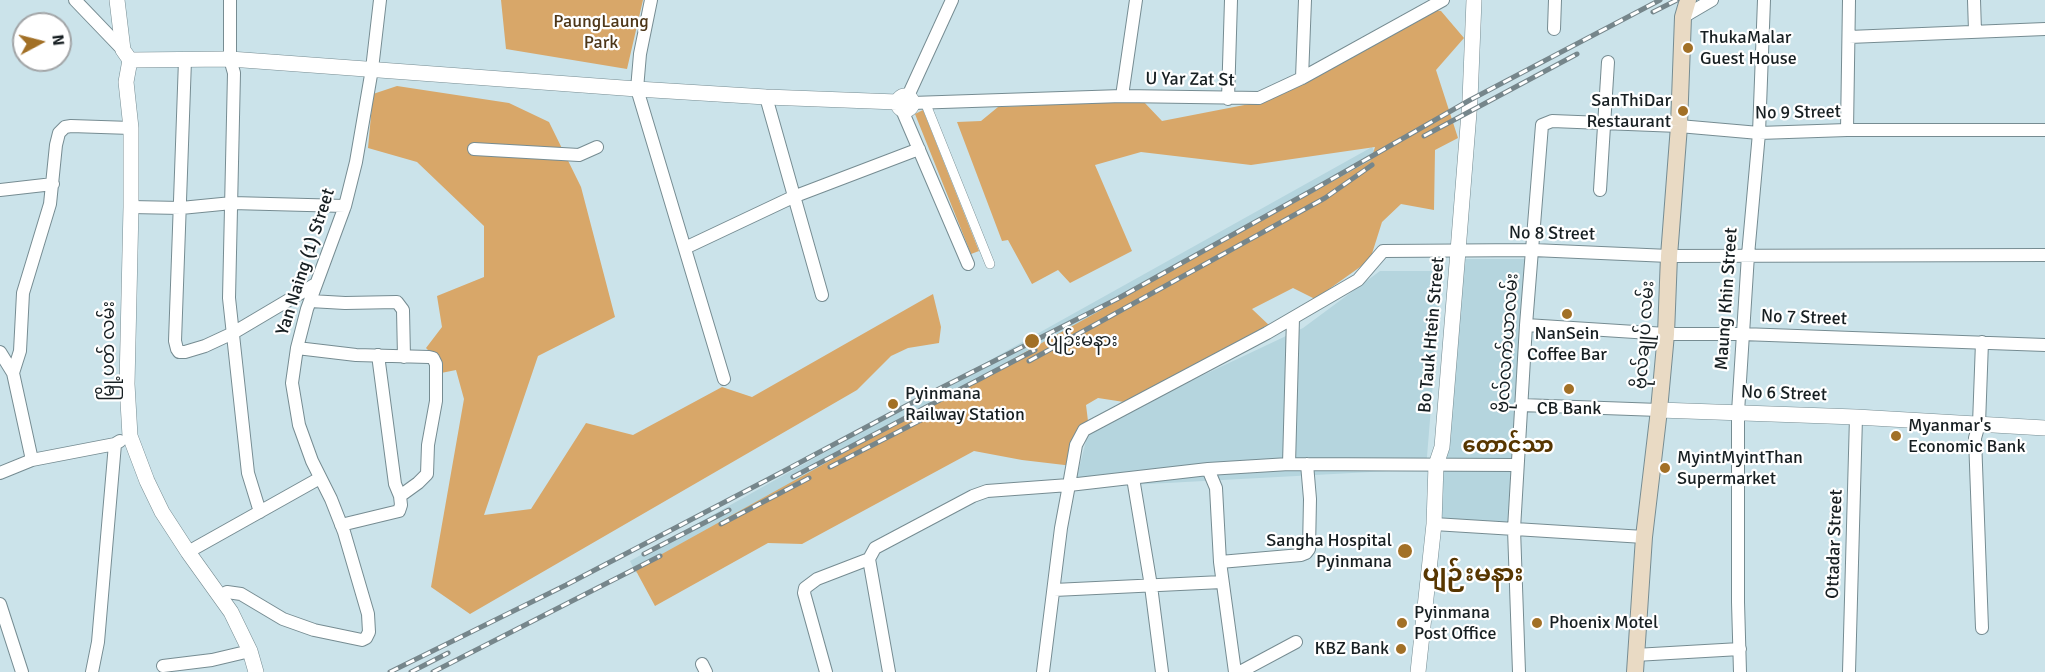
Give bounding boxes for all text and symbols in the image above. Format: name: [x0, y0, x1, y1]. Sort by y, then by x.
park label: PaungLaung Park: [553, 11, 649, 54]
north arrow: [12, 12, 72, 72]
place label: ThukaMalar Guest House: [1700, 27, 1797, 70]
text: N: [47, 33, 68, 47]
marker: ThukaMalar Guest House: [1681, 41, 1695, 55]
street label: U Yar Zat St: [1145, 68, 1235, 92]
place label: SanThiDar Restaurant: [1587, 90, 1671, 132]
street label: No 9 Street: [1755, 101, 1841, 125]
marker: SanThiDar Restaurant: [1676, 104, 1690, 118]
street label: Yan Naing (1) Street: [272, 186, 340, 338]
street label: No 8 Street: [1509, 222, 1595, 246]
street label: Maung Khin Street: [1711, 227, 1743, 371]
street label: Bo Tauk Htein Street: [1414, 256, 1450, 414]
street label: ဗိုလ်လက်ယာလမ်း: [1492, 272, 1524, 414]
street label: ဗိုလ်ချုပ် လမ်း: [1630, 280, 1660, 390]
street label: မြို့ပတ် လမ်း: [98, 301, 120, 401]
street label: No 7 Street: [1761, 306, 1847, 330]
marker: NanSein Coffee Bar: [1560, 307, 1574, 321]
place label: NanSein Coffee Bar: [1527, 323, 1607, 366]
place label: ပျဉ်းမနား: [1046, 330, 1118, 352]
marker: ပျဉ်းမနား: [1023, 332, 1041, 350]
marker: CB Bank: [1562, 382, 1576, 396]
street label: No 6 Street: [1741, 382, 1827, 406]
place label: Pyinmana Railway Station: [905, 383, 1025, 426]
marker: Pyinmana Railway Station: [886, 397, 900, 411]
place label: CB Bank: [1537, 398, 1601, 420]
place label: Myanmar's Economic Bank: [1908, 415, 2025, 458]
marker: Myanmar's Economic Bank: [1889, 429, 1903, 443]
district label: တောင်သာ: [1463, 433, 1553, 459]
place label: MyintMyintThan Supermarket: [1677, 447, 1803, 490]
marker: MyintMyintThan Supermarket: [1658, 461, 1672, 475]
street label: Ottadar Street: [1822, 489, 1848, 599]
place label: Sangha Hospital Pyinmana: [1266, 530, 1392, 572]
marker: Sangha Hospital Pyinmana: [1396, 542, 1414, 560]
district label: ပျဉ်းမနား: [1423, 561, 1523, 589]
place label: Pyinmana Post Office: [1414, 602, 1496, 644]
place label: Phoenix Motel: [1549, 612, 1658, 634]
marker: Pyinmana Post Office: [1395, 616, 1409, 630]
marker: Phoenix Motel: [1530, 616, 1544, 630]
place label: KBZ Bank: [1314, 638, 1389, 660]
marker: KBZ Bank: [1394, 642, 1408, 656]

